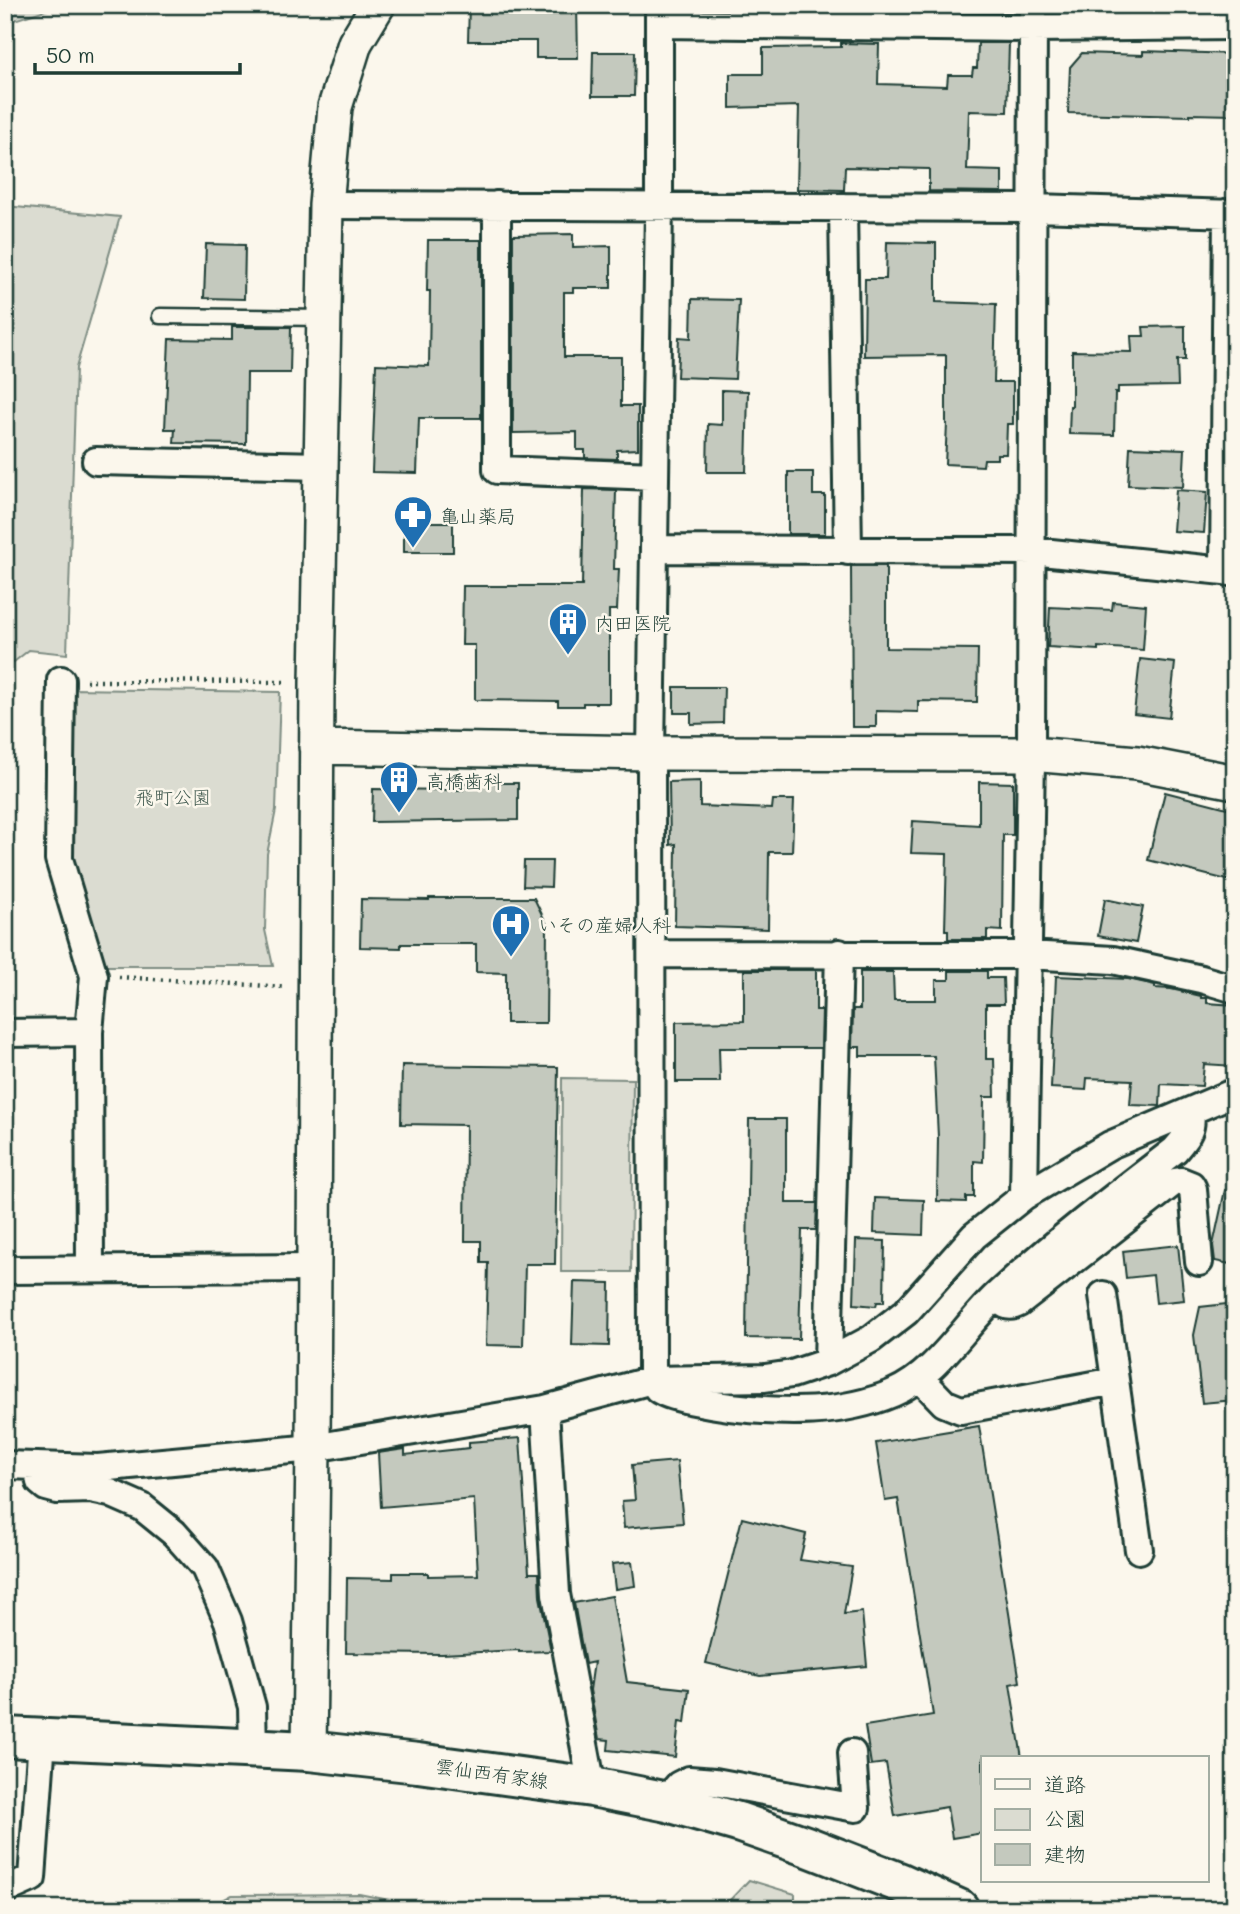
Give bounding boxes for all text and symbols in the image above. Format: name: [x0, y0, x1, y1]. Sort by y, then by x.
scale bar: [35, 32, 240, 76]
text: 50 m: [46, 41, 95, 68]
pharmacy icon: 亀山薬局: [392, 494, 434, 549]
place label: 亀山薬局: [440, 503, 516, 528]
building icon: 内田医院: [547, 601, 589, 656]
place label: 内田医院: [595, 610, 671, 635]
building icon: 高橋歯科: [378, 759, 420, 814]
place label: 高橋歯科: [426, 768, 502, 793]
park label: 飛町公園: [135, 784, 211, 809]
hospital icon: いその産婦人科: [490, 903, 532, 958]
place label: いその産婦人科: [538, 912, 671, 937]
street label: 雲仙西有家線: [434, 1753, 550, 1793]
legend: [981, 1756, 1208, 1882]
text: 道路: [1044, 1770, 1086, 1797]
text: 公園: [1044, 1804, 1086, 1831]
text: 建物: [1044, 1840, 1086, 1867]

